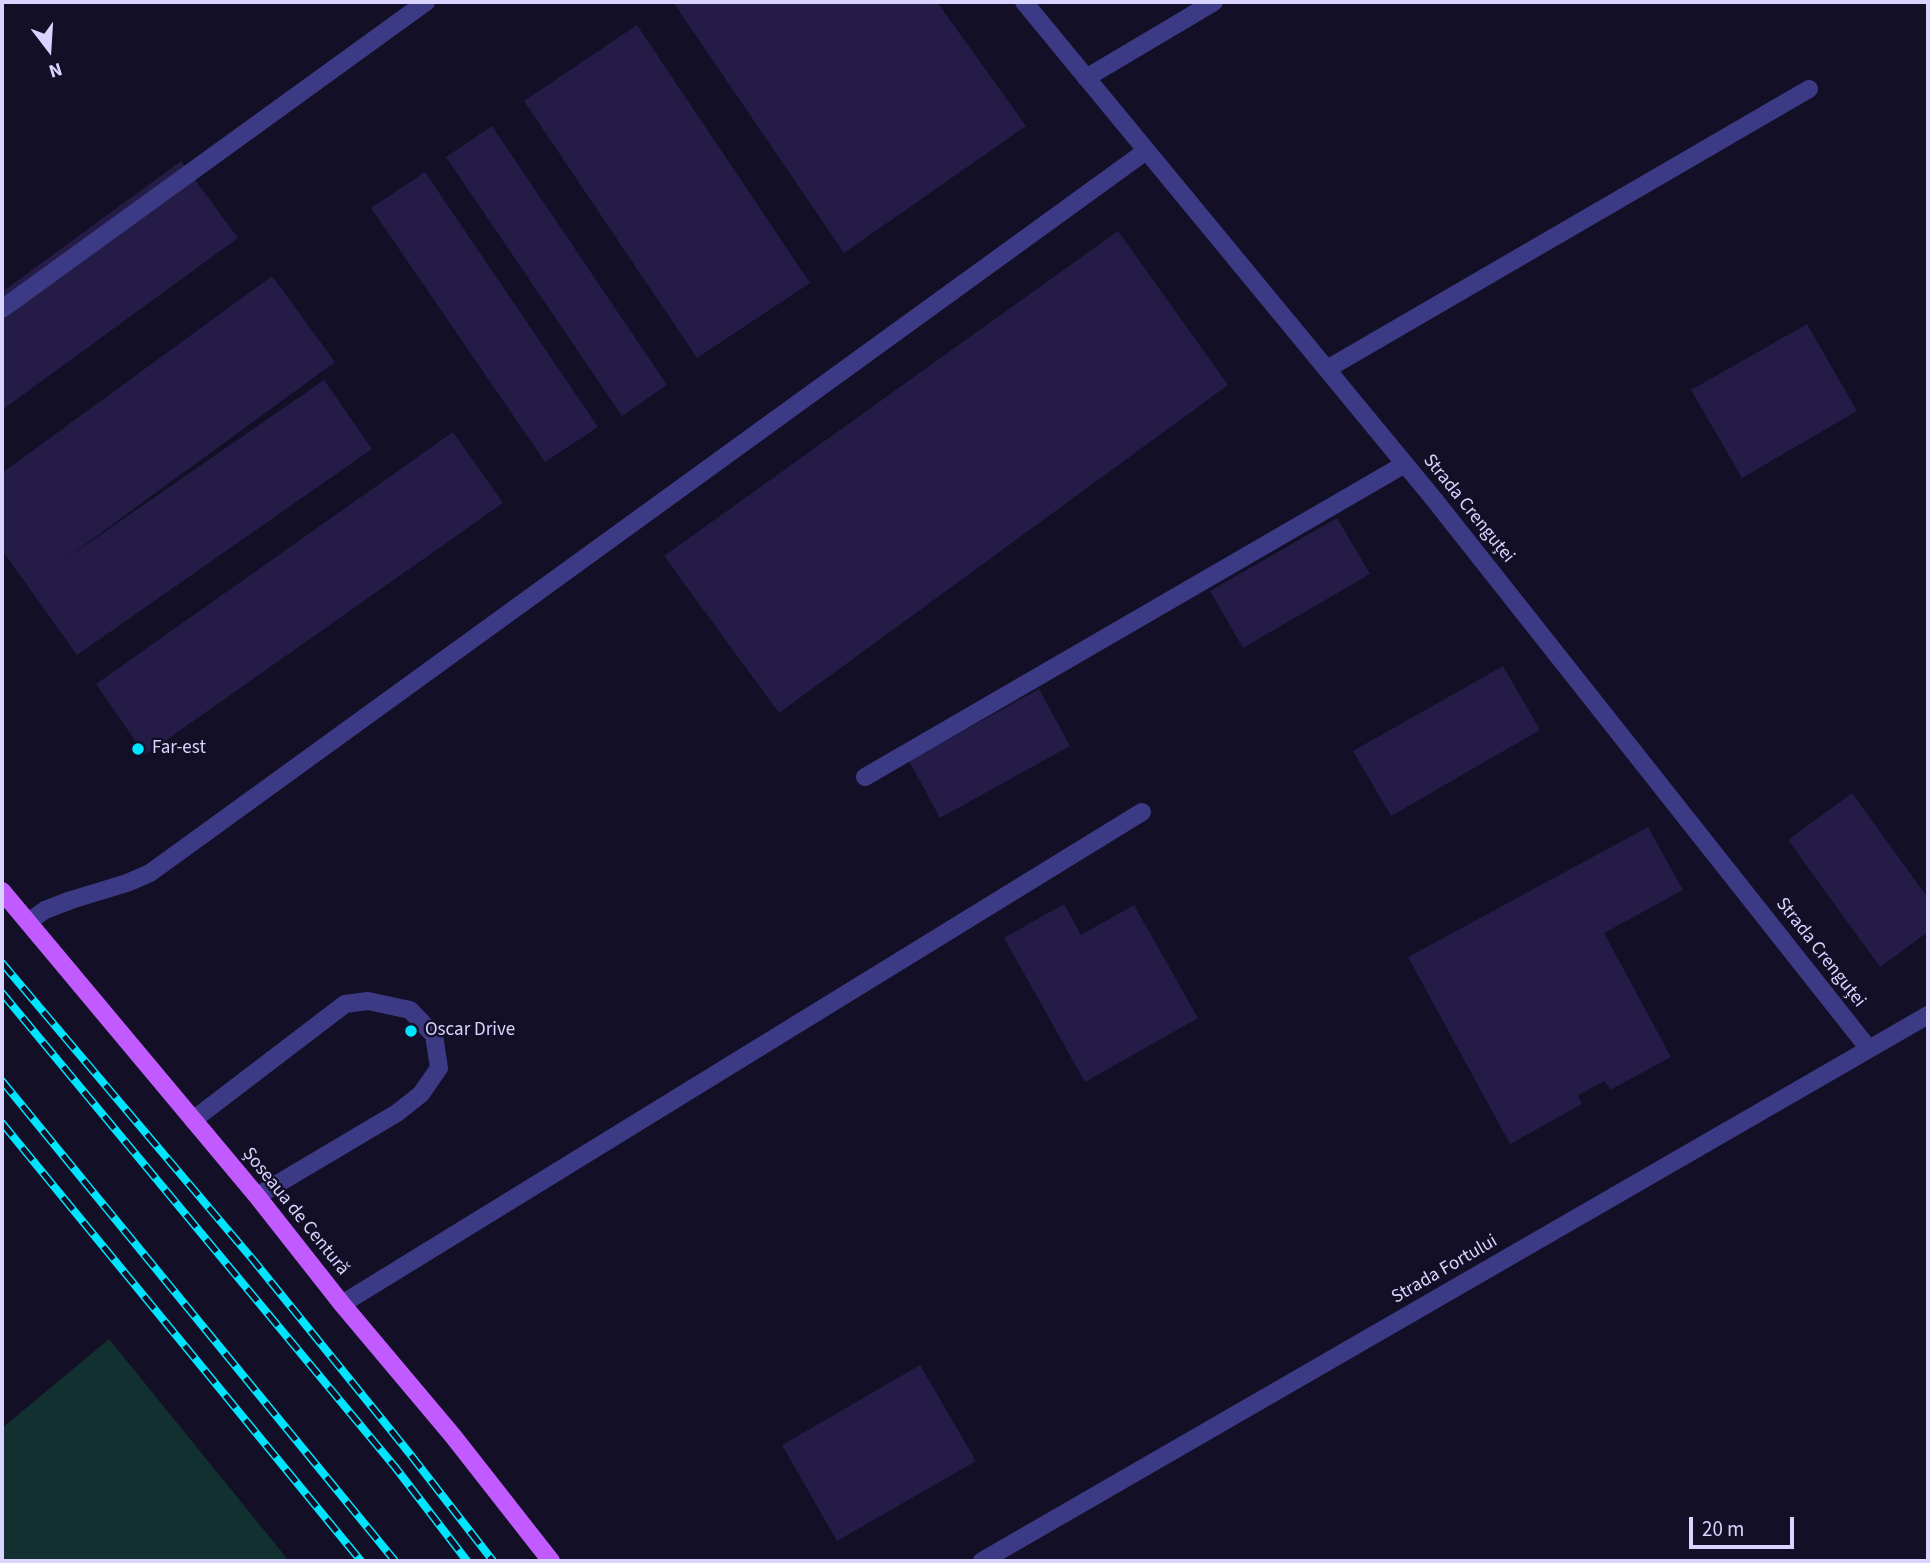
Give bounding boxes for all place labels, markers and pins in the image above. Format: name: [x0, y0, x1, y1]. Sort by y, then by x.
place label: Far-est: [152, 738, 206, 760]
marker: Far-est: [130, 741, 146, 757]
place label: Oscar Drive: [425, 1020, 515, 1042]
marker: Oscar Drive: [403, 1023, 419, 1039]

